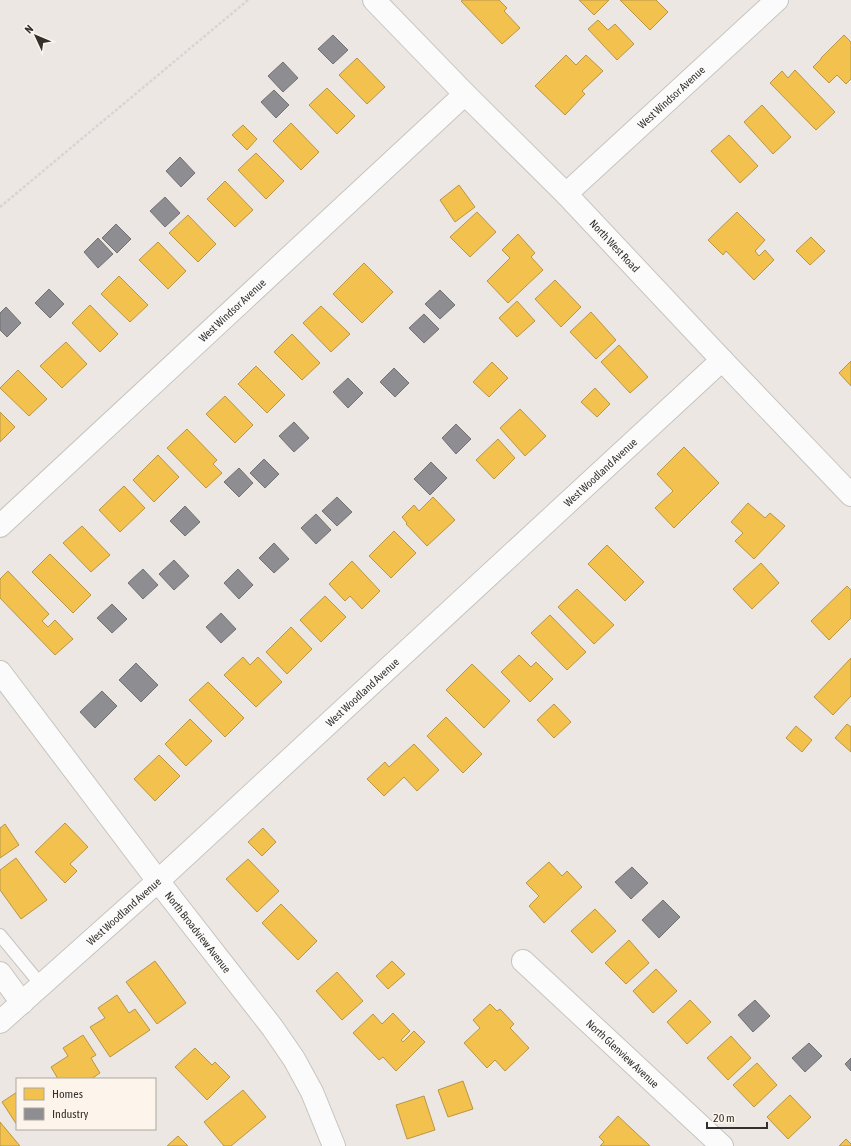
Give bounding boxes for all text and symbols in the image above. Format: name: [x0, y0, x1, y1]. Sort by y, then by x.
north arrow: [16, 16, 56, 56]
text: N: [22, 23, 35, 36]
street label: West Windsor Avenue: [635, 63, 707, 131]
street label: North West Road: [587, 217, 642, 274]
street label: West Windsor Avenue: [196, 276, 268, 344]
street label: West Woodland Avenue: [561, 436, 639, 509]
street label: West Woodland Avenue: [323, 656, 401, 729]
street label: West Woodland Avenue: [84, 875, 163, 948]
street label: North Broadview Avenue: [163, 889, 233, 975]
street label: North Glenview Avenue: [584, 1017, 661, 1090]
legend: [16, 1078, 156, 1130]
text: Homes: [52, 1087, 83, 1101]
scale bar: [707, 1104, 767, 1130]
text: Industry: [52, 1107, 89, 1121]
text: 20 m: [713, 1111, 735, 1125]

